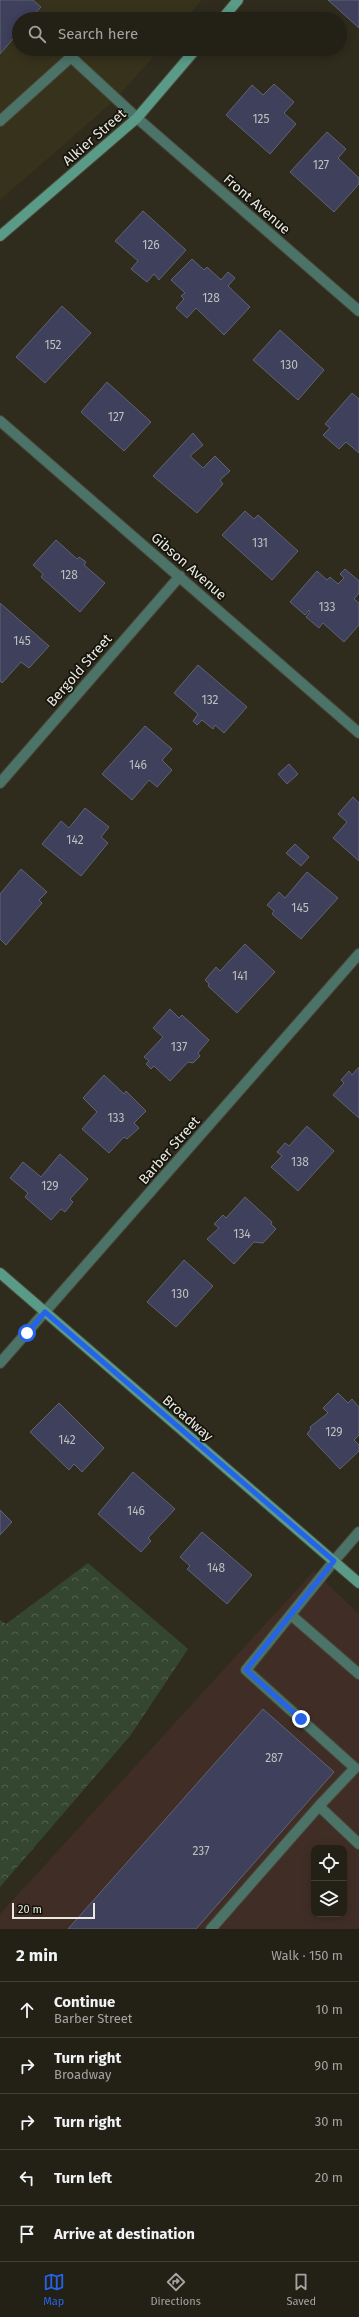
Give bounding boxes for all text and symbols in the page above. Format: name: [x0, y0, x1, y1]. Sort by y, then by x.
search box: [12, 12, 347, 56]
icon: search: [26, 23, 48, 45]
text: Search here: [58, 25, 138, 43]
street label: Alkier Street: [59, 105, 130, 169]
house number: 125: [252, 112, 270, 126]
house number: 127: [313, 158, 329, 172]
street label: Front Avenue: [220, 171, 294, 238]
house number: 126: [142, 238, 160, 252]
house number: 128: [202, 291, 220, 305]
house number: 152: [44, 338, 62, 352]
house number: 130: [280, 358, 298, 372]
house number: 127: [108, 410, 124, 424]
street label: Gibson Avenue: [148, 529, 230, 604]
house number: 131: [252, 536, 268, 550]
house number: 128: [60, 568, 78, 582]
house number: 133: [318, 600, 336, 614]
street label: Bergold Street: [43, 630, 116, 710]
house number: 145: [13, 634, 31, 648]
house number: 132: [201, 693, 219, 707]
house number: 146: [129, 758, 147, 772]
house number: 142: [66, 833, 84, 847]
house number: 145: [291, 901, 309, 915]
house number: 141: [232, 969, 248, 983]
house number: 137: [171, 1040, 187, 1054]
house number: 133: [107, 1111, 125, 1125]
street label: Barber Street: [135, 1112, 204, 1188]
house number: 138: [291, 1155, 309, 1169]
house number: 129: [41, 1179, 59, 1193]
house number: 134: [233, 1227, 251, 1241]
house number: 130: [171, 1287, 189, 1301]
route start: [18, 1324, 36, 1342]
street label: Broadway: [159, 1392, 217, 1445]
house number: 129: [325, 1425, 343, 1439]
house number: 142: [58, 1433, 76, 1447]
house number: 146: [127, 1504, 145, 1518]
house number: 148: [207, 1561, 225, 1575]
route end: [292, 1710, 310, 1728]
house number: 287: [265, 1751, 283, 1765]
house number: 237: [192, 1844, 210, 1858]
map controls: [311, 1845, 347, 1917]
button: locate: [311, 1845, 347, 1881]
button: layers: [311, 1881, 347, 1917]
scale bar: [12, 1901, 95, 1920]
text: 20 m: [18, 1903, 42, 1916]
text: 2 min: [16, 1945, 58, 1966]
text: Walk · 150 m: [271, 1948, 343, 1963]
text: Continue: [54, 1993, 115, 2011]
icon: ahead: [16, 1999, 38, 2021]
text: 10 m: [316, 2002, 343, 2017]
text: Barber Street: [54, 2011, 133, 2026]
text: Turn right: [54, 2049, 121, 2067]
icon: right: [16, 2055, 38, 2077]
text: 90 m: [314, 2058, 343, 2073]
text: Broadway: [54, 2067, 111, 2082]
icon: right: [16, 2111, 38, 2133]
text: Turn right: [54, 2113, 121, 2131]
text: 30 m: [315, 2114, 343, 2129]
icon: left: [16, 2167, 38, 2189]
text: Turn left: [54, 2169, 112, 2187]
text: 20 m: [315, 2170, 343, 2185]
icon: arrive: [16, 2223, 38, 2245]
text: Arrive at destination: [54, 2225, 195, 2243]
tab: Map: [43, 2271, 65, 2308]
tab: Directions: [150, 2271, 201, 2308]
tab: Saved: [286, 2271, 316, 2308]

